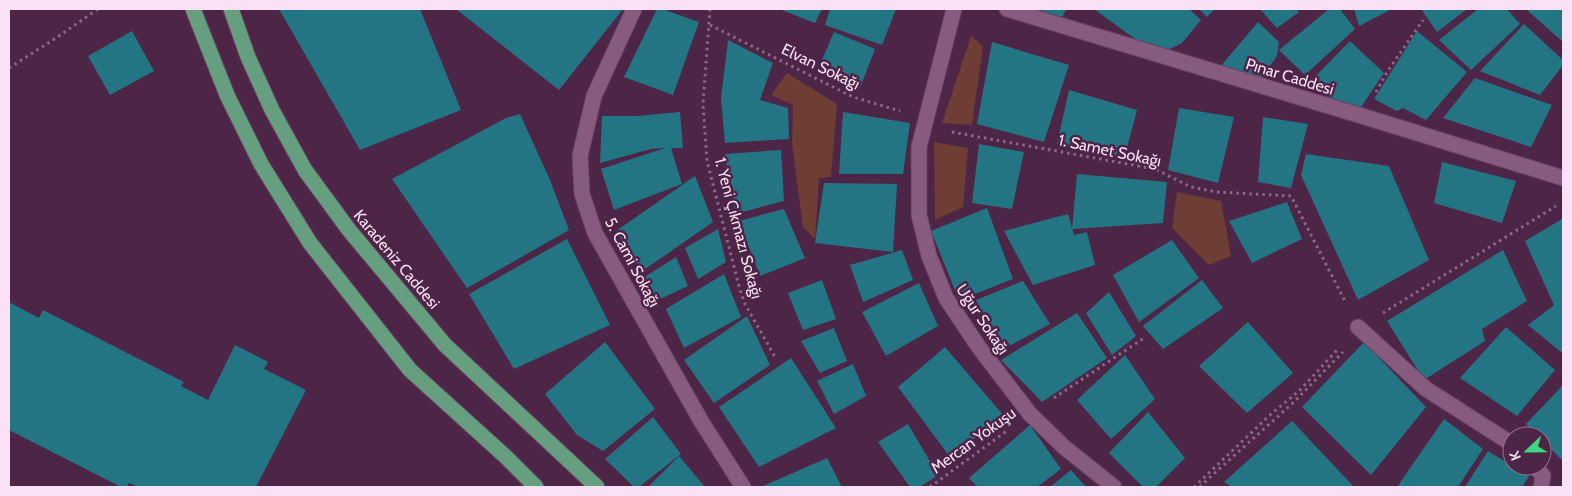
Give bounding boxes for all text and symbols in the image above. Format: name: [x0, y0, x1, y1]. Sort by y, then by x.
street label: Elvan Sokağı: [779, 39, 863, 94]
street label: Pınar Caddesi: [1243, 54, 1336, 99]
street label: 1. Samet Sokağı: [1057, 130, 1163, 171]
street label: 1. Yeni Çıkmazı Sokağı: [711, 155, 767, 301]
street label: Karadeniz Caddesi: [350, 206, 444, 313]
street label: 5. Cami Sokağı: [601, 214, 664, 310]
street label: Uğur Sokağı: [952, 280, 1013, 358]
street label: Mercan Yokuşu: [927, 403, 1019, 478]
north arrow: [1502, 426, 1552, 476]
text: K: [1505, 448, 1525, 463]

